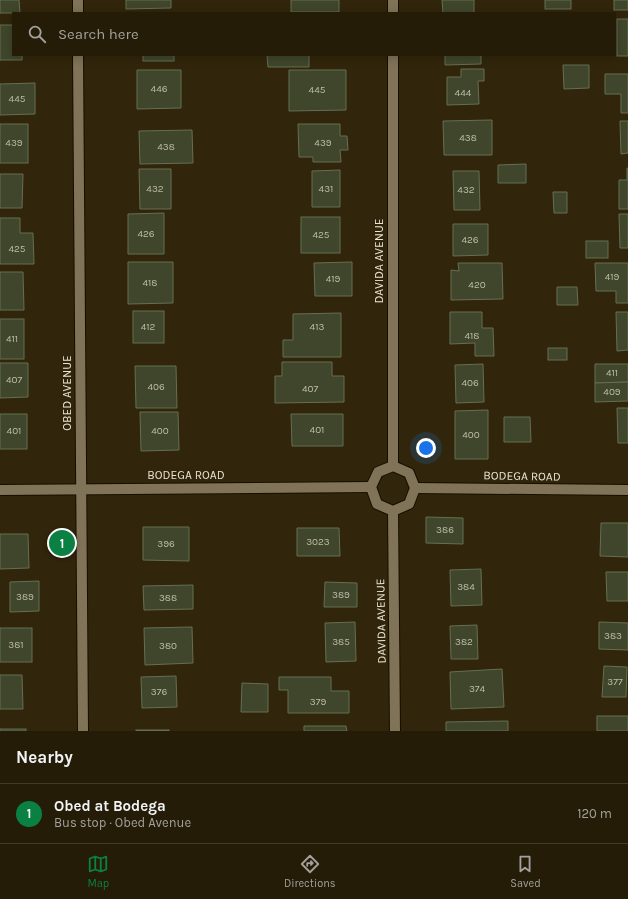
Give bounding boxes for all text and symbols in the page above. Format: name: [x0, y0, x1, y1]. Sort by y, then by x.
search box: [12, 12, 616, 56]
icon: search: [26, 23, 48, 45]
text: Search here: [58, 25, 139, 43]
house number: 446: [151, 83, 168, 95]
house number: 445: [309, 84, 326, 96]
house number: 444: [455, 87, 472, 99]
house number: 445: [9, 93, 26, 105]
house number: 438: [459, 132, 477, 144]
house number: 439: [5, 137, 23, 149]
house number: 439: [314, 137, 332, 149]
house number: 438: [157, 141, 175, 153]
house number: 432: [146, 183, 164, 195]
house number: 431: [319, 183, 333, 195]
house number: 432: [457, 184, 475, 196]
street label: DAVIDA AVENUE: [372, 218, 386, 304]
house number: 426: [137, 228, 155, 240]
house number: 425: [312, 229, 330, 241]
house number: 426: [461, 234, 479, 246]
house number: 425: [8, 243, 26, 255]
house number: 419: [605, 271, 620, 283]
house number: 419: [326, 273, 341, 285]
house number: 418: [142, 277, 158, 289]
house number: 420: [468, 279, 486, 291]
house number: 412: [141, 321, 156, 333]
house number: 413: [310, 321, 324, 333]
house number: 418: [464, 330, 480, 342]
house number: 411: [6, 333, 18, 345]
street label: OBED AVENUE: [60, 355, 74, 431]
house number: 411: [606, 367, 618, 379]
house number: 407: [6, 374, 22, 386]
house number: 406: [461, 377, 479, 389]
house number: 406: [147, 381, 165, 393]
house number: 407: [302, 383, 318, 395]
house number: 409: [603, 386, 621, 398]
house number: 401: [310, 424, 324, 436]
house number: 401: [7, 425, 21, 437]
house number: 400: [151, 425, 169, 437]
house number: 400: [462, 429, 480, 441]
your location: [416, 438, 436, 458]
street label: BODEGA ROAD: [147, 468, 225, 482]
street label: BODEGA ROAD: [483, 468, 561, 484]
house number: 386: [436, 524, 454, 536]
pin: 1: [49, 528, 75, 558]
house number: 3023: [306, 536, 330, 548]
house number: 396: [157, 538, 175, 550]
street label: DAVIDA AVENUE: [373, 578, 389, 664]
house number: 384: [457, 581, 475, 593]
house number: 389: [332, 589, 350, 601]
house number: 389: [16, 591, 34, 603]
house number: 388: [159, 592, 177, 604]
house number: 383: [604, 630, 622, 642]
house number: 385: [332, 636, 350, 648]
house number: 382: [455, 636, 473, 648]
house number: 381: [8, 639, 24, 651]
house number: 380: [159, 640, 177, 652]
house number: 377: [607, 676, 623, 688]
house number: 374: [469, 683, 486, 695]
house number: 376: [151, 686, 167, 698]
house number: 379: [310, 696, 326, 708]
text: Nearby: [16, 747, 73, 767]
text: Obed at Bodega: [54, 797, 166, 815]
text: 1: [27, 806, 31, 821]
text: 120 m: [577, 806, 612, 821]
text: Bus stop · Obed Avenue: [54, 815, 191, 830]
tab: Map: [87, 853, 109, 890]
tab: Directions: [284, 853, 336, 890]
tab: Saved: [510, 853, 541, 890]

